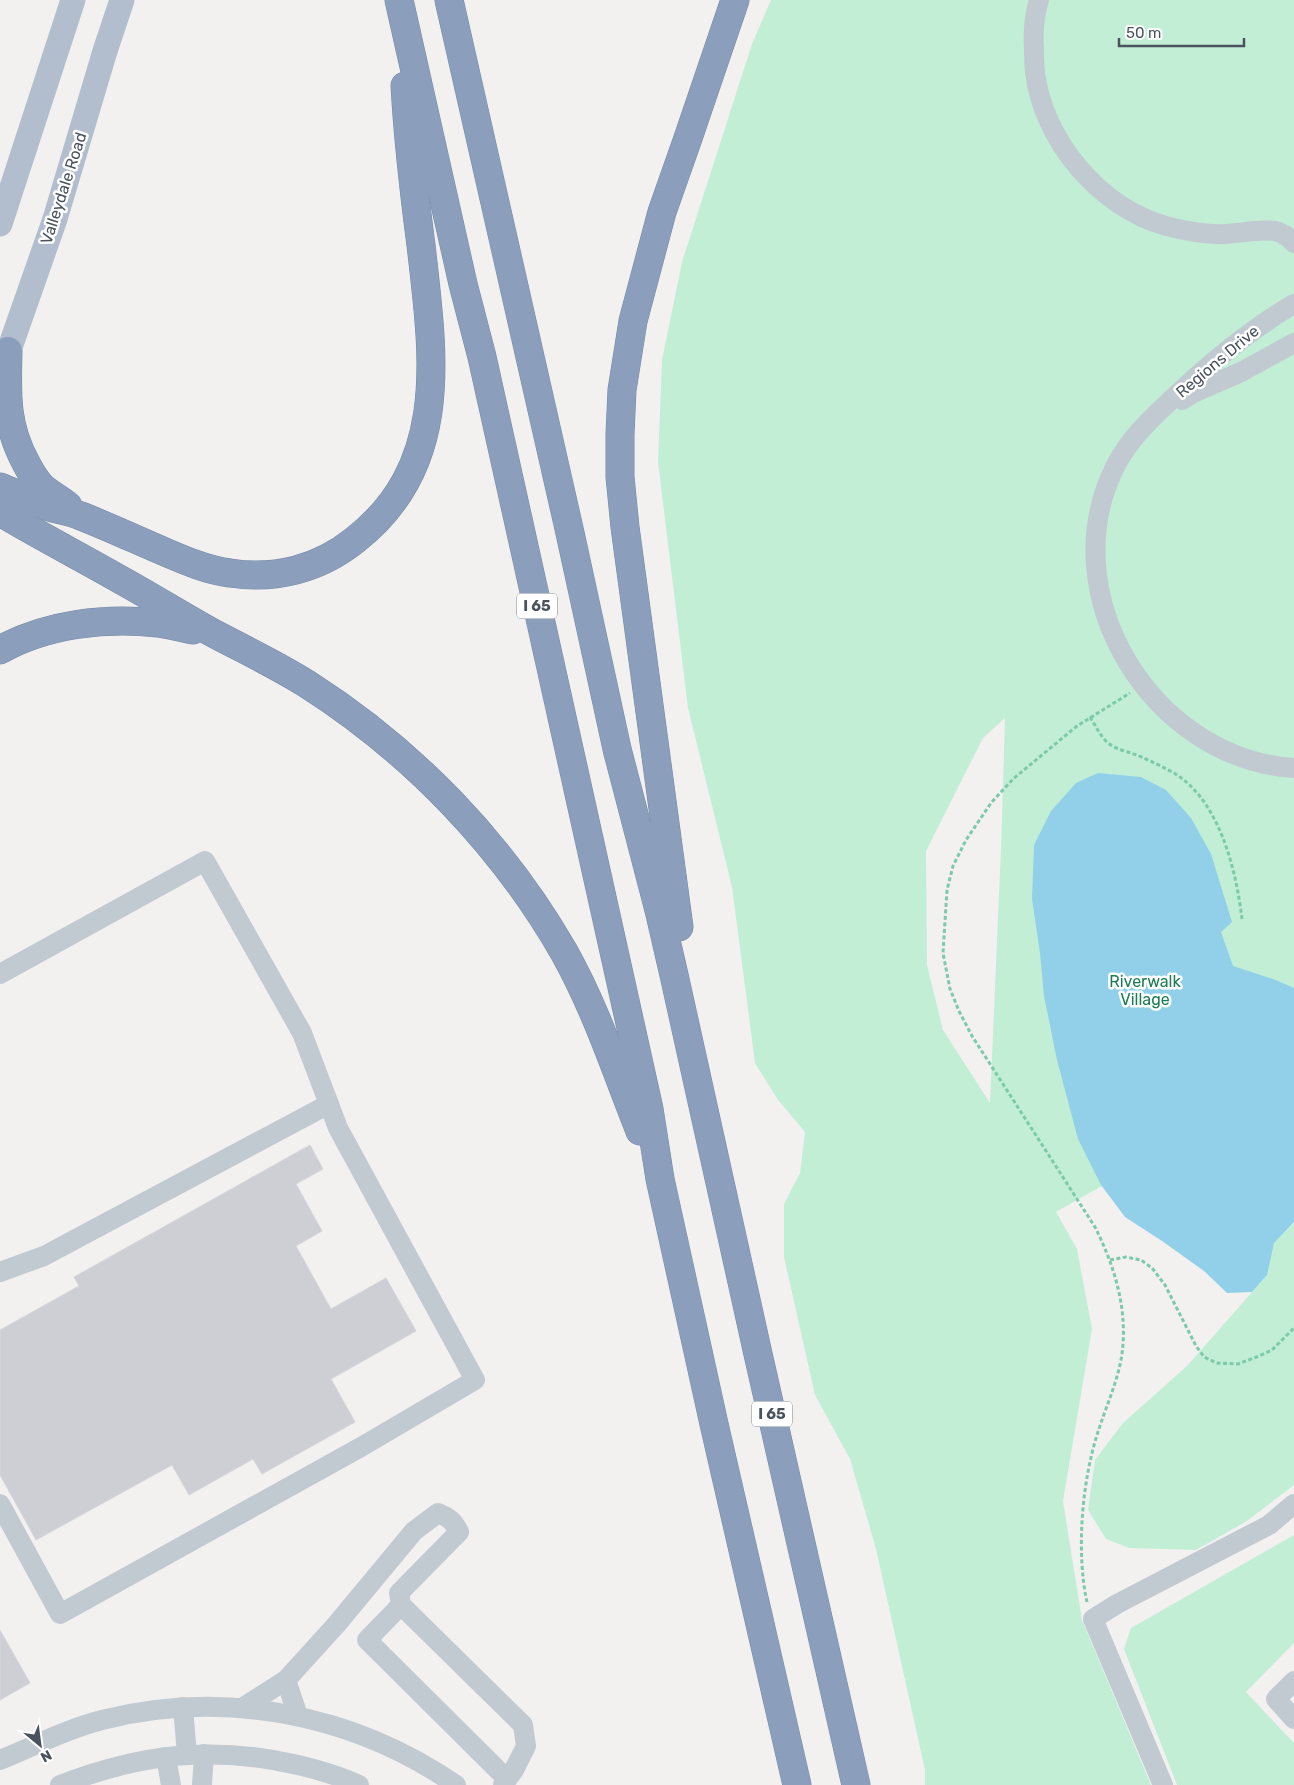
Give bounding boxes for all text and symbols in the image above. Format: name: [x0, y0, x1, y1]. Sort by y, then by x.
scale bar: [1119, 15, 1244, 47]
text: 50 m: [1126, 24, 1161, 42]
street label: Valleydale Road: [36, 130, 91, 246]
street label: Regions Drive: [1172, 321, 1263, 402]
road number: I 65: [517, 594, 557, 618]
park label: Riverwalk Village: [1109, 972, 1182, 1009]
road number: I 65: [752, 1402, 792, 1426]
north arrow: [15, 1720, 65, 1770]
text: N: [38, 1746, 55, 1766]

